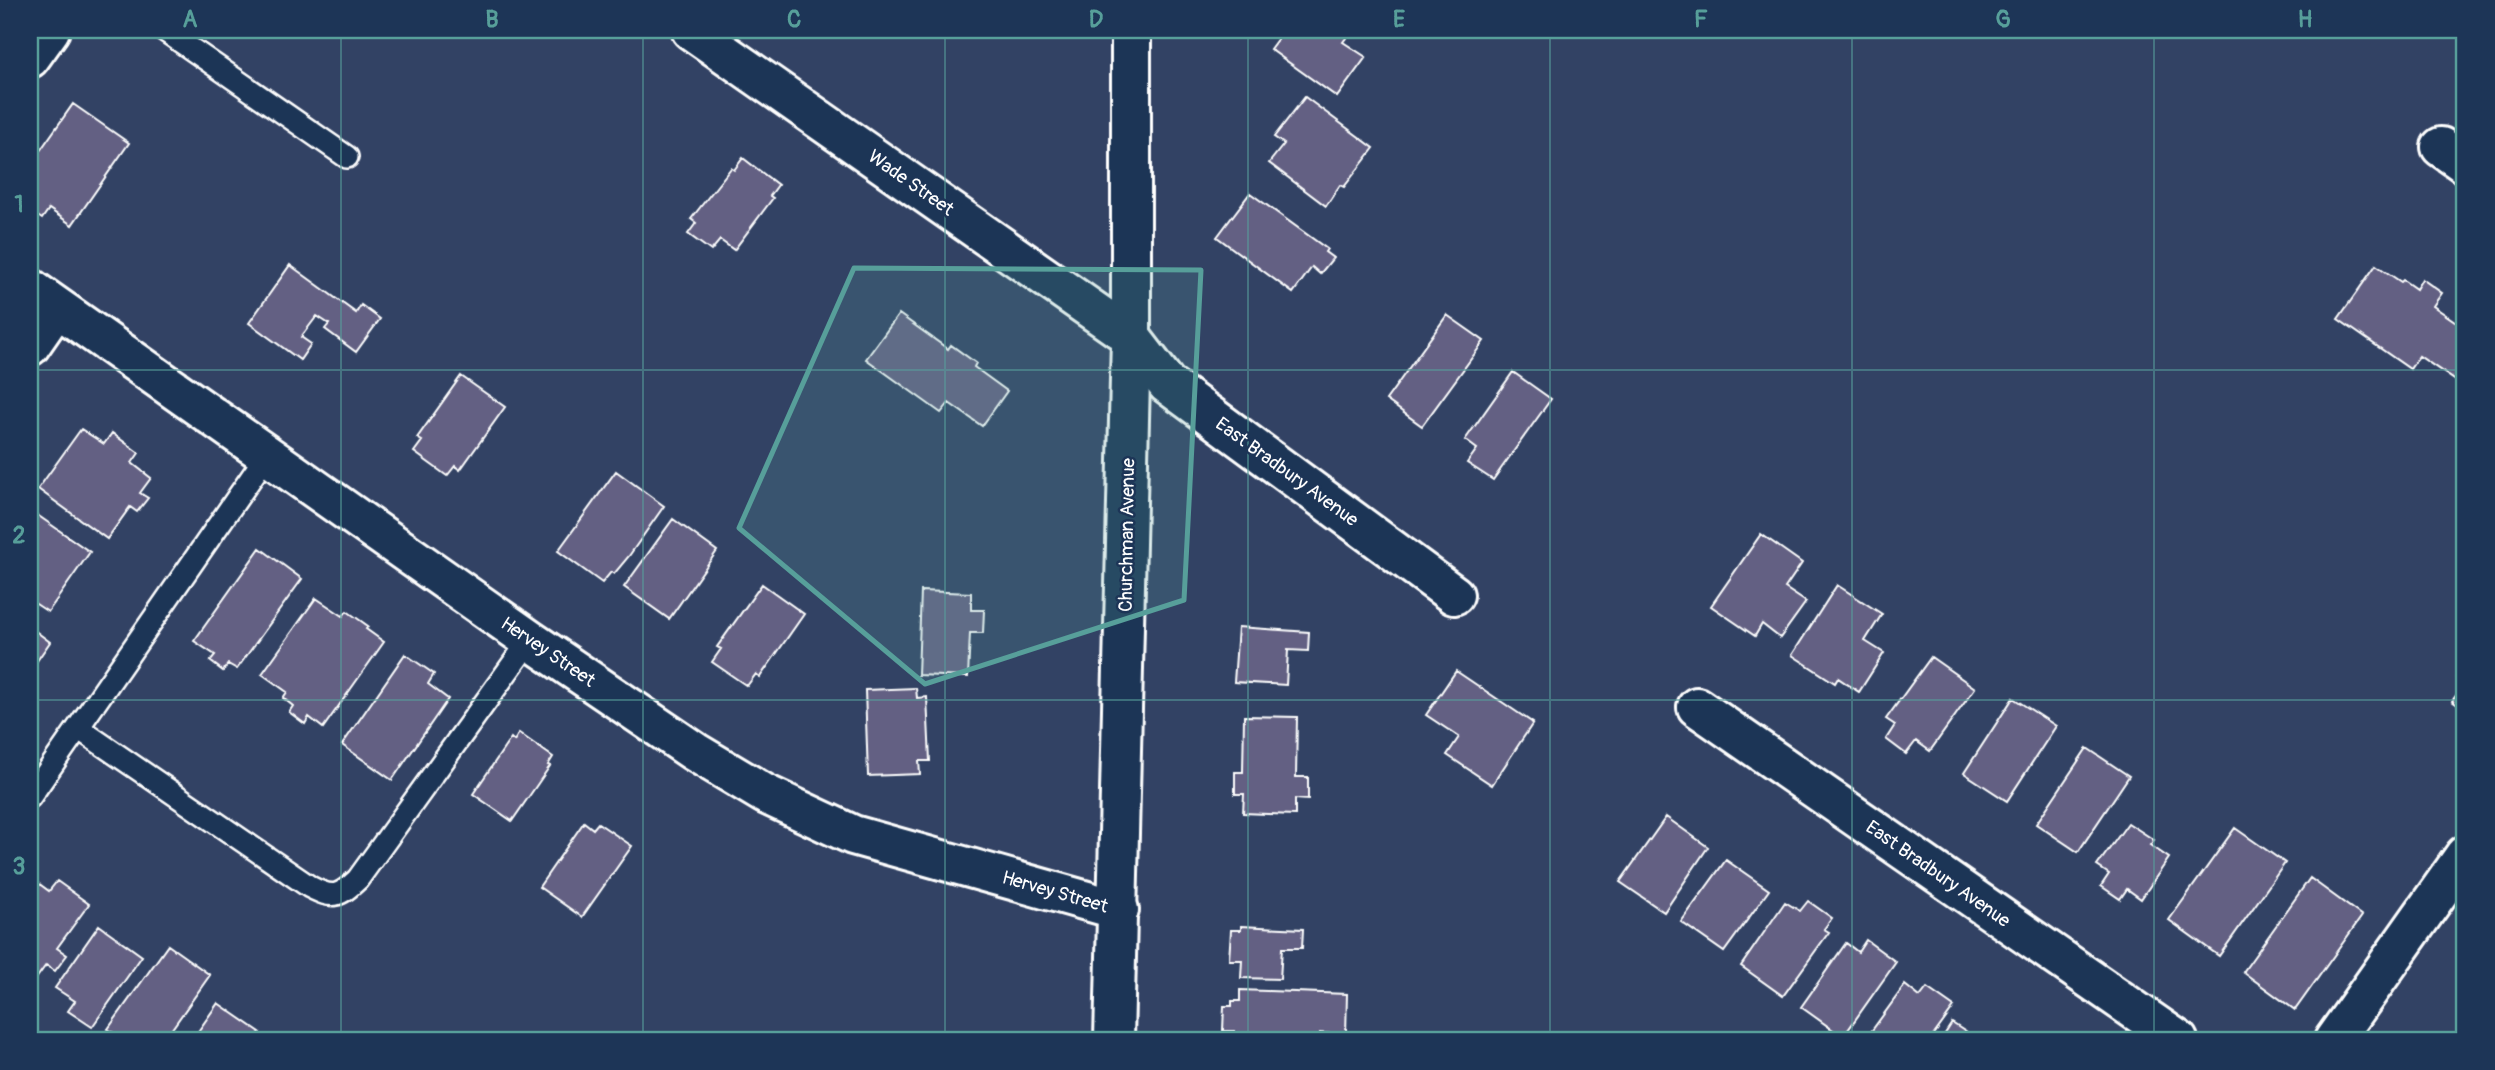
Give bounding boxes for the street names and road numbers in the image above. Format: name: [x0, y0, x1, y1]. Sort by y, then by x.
street label: Wade Street: [863, 145, 959, 222]
street label: East Bradbury Avenue: [1211, 412, 1364, 532]
street label: Churchman Avenue: [1114, 457, 1140, 612]
street label: Hervey Street: [496, 612, 600, 693]
street label: East Bradbury Avenue: [1861, 815, 2015, 933]
street label: Hervey Street: [999, 865, 1111, 919]

